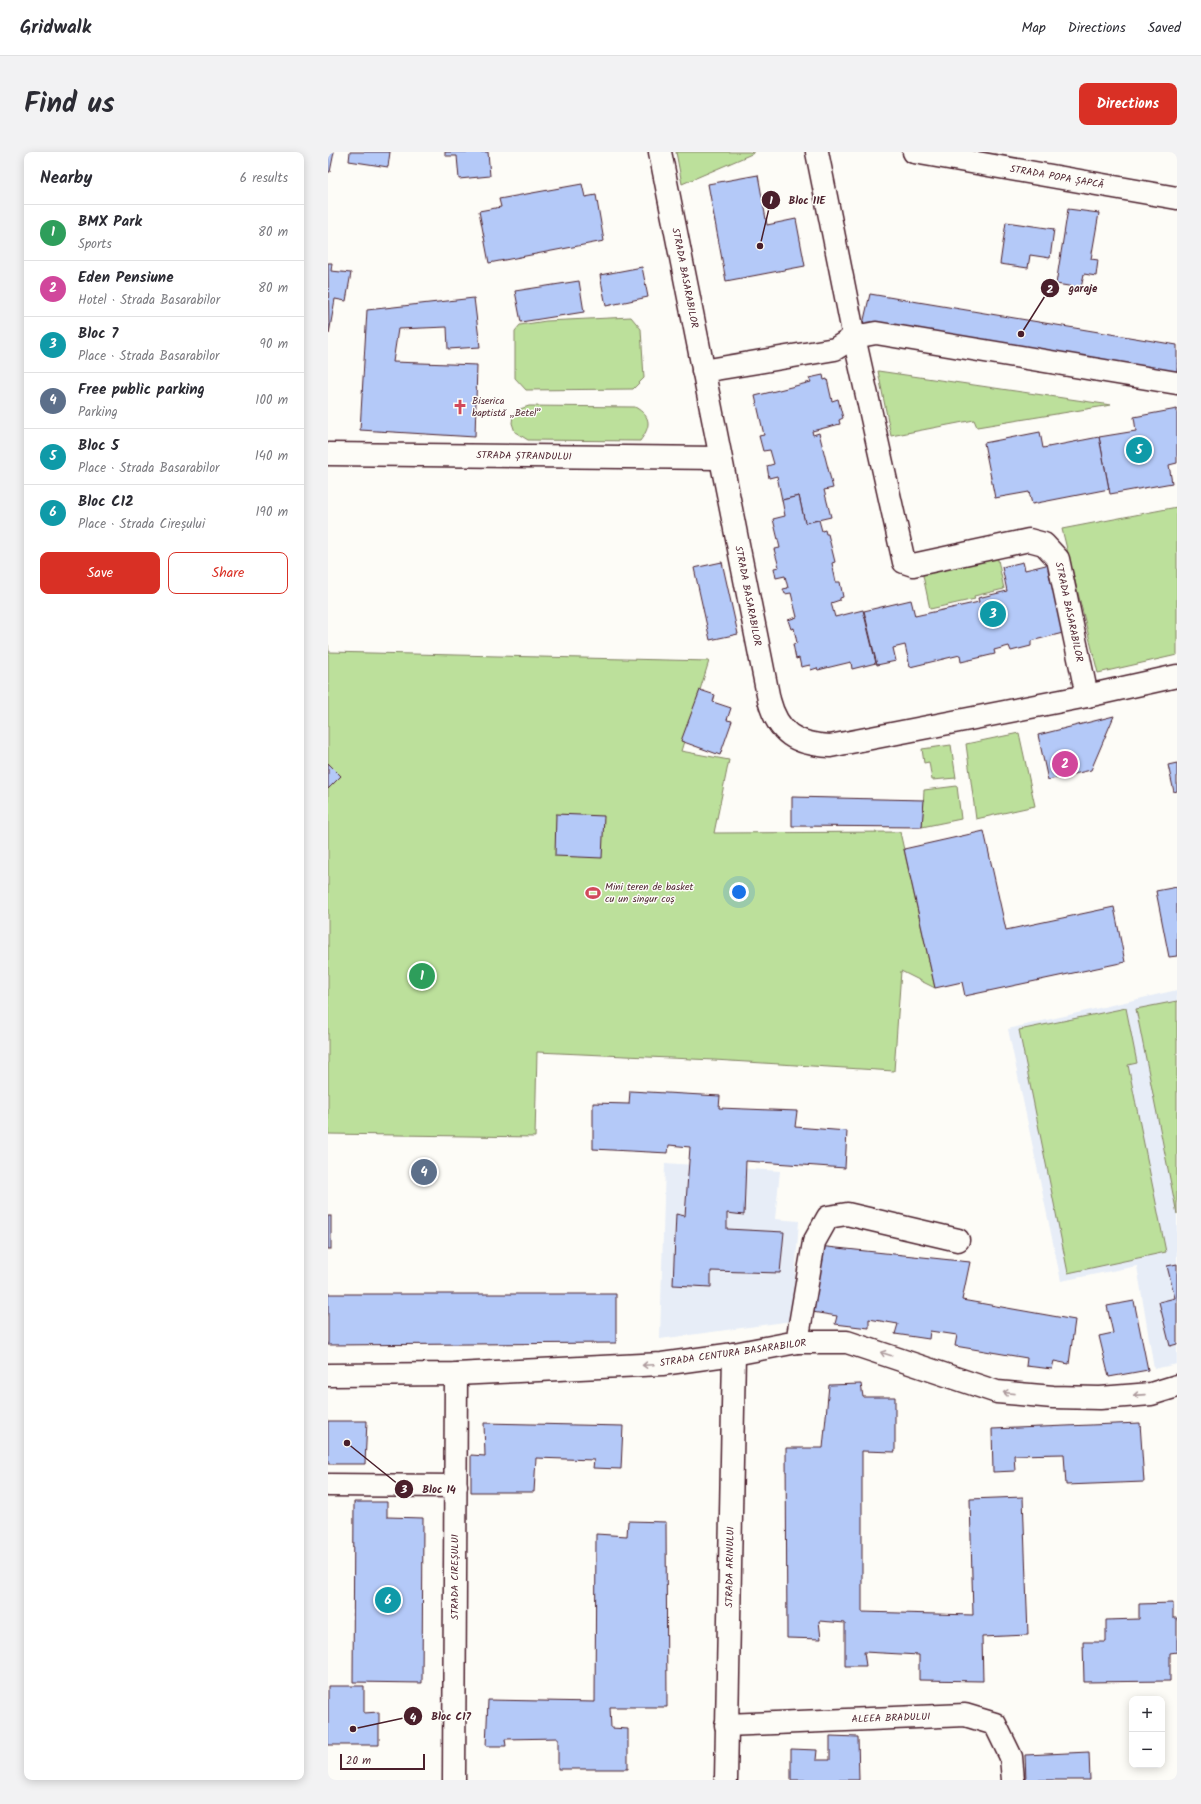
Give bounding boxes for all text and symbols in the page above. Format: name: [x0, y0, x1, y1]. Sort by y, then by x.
text: Gridwalk: [20, 13, 91, 43]
text: Map: [1021, 17, 1046, 39]
text: Directions: [1068, 17, 1126, 39]
text: Saved: [1148, 17, 1181, 39]
text: Find us: [24, 82, 115, 127]
button: Directions: [1079, 83, 1177, 125]
street label: STRADA POPA ȘAPCĂ: [1009, 161, 1105, 193]
text: Nearby: [40, 165, 92, 192]
text: 6 results: [240, 168, 288, 189]
callout: Bloc 11E: [761, 188, 834, 211]
text: 1: [769, 191, 773, 210]
text: Bloc 11E: [788, 192, 827, 210]
text: BMX Park: [78, 210, 142, 234]
text: 1: [51, 222, 55, 243]
text: 80 m: [258, 222, 288, 243]
street label: STRADA BASARABILOR: [667, 227, 703, 330]
text: Sports: [78, 234, 112, 255]
text: Eden Pensiune: [78, 266, 173, 290]
callout: garaje: [1040, 277, 1105, 300]
text: 2: [49, 278, 57, 299]
text: 80 m: [258, 278, 288, 299]
text: 2: [1047, 280, 1054, 299]
text: garaje: [1068, 280, 1098, 298]
text: Hotel · Strada Basarabilor: [78, 290, 220, 311]
text: Bloc 7: [78, 322, 118, 346]
text: 3: [49, 334, 57, 355]
text: 90 m: [260, 334, 288, 355]
text: Place · Strada Basarabilor: [78, 346, 219, 367]
text: Free public parking: [78, 378, 205, 402]
text: 4: [49, 390, 57, 411]
text: 100 m: [255, 390, 288, 411]
place label: Biserica baptistă „Betel”: [472, 393, 541, 421]
church icon: Biserica baptistă „Betel”: [451, 398, 469, 416]
text: Parking: [78, 402, 118, 423]
text: Bloc 5: [78, 434, 119, 458]
pin: 5: [1126, 435, 1152, 465]
text: 5: [50, 446, 56, 467]
text: 140 m: [255, 446, 288, 467]
street label: STRADA ȘTRANDULUI: [476, 447, 572, 465]
text: Place · Strada Basarabilor: [78, 458, 219, 479]
text: Bloc C12: [78, 490, 134, 514]
text: 6: [49, 502, 57, 523]
text: 190 m: [256, 502, 288, 523]
text: Place · Strada Cireșului: [78, 514, 205, 535]
street label: STRADA BASARABILOR: [730, 545, 766, 648]
button: Save: [40, 552, 160, 594]
button: Share: [168, 552, 288, 594]
street label: STRADA BASARABILOR: [1051, 561, 1087, 664]
pin: 3: [980, 599, 1006, 629]
pin: 2: [1052, 749, 1078, 779]
place label: Mini teren de basket cu un singur coș: [605, 879, 693, 907]
your location: [729, 882, 749, 902]
sports icon: Mini teren de basket cu un singur coș: [584, 884, 602, 902]
pin: 1: [409, 961, 435, 991]
pin: 4: [411, 1157, 437, 1187]
street label: STRADA CENTURA BASARABILOR: [659, 1335, 807, 1371]
one-way arrow: [880, 1350, 892, 1358]
one-way arrow: [642, 1361, 655, 1369]
one-way arrow: [1003, 1390, 1016, 1397]
one-way arrow: [1133, 1391, 1146, 1398]
callout: Bloc 14: [394, 1478, 464, 1501]
text: 3: [400, 1480, 408, 1499]
text: Bloc 14: [422, 1481, 456, 1499]
street label: STRADA ARINULUI: [721, 1526, 739, 1608]
street label: STRADA CIREȘULUI: [447, 1534, 463, 1620]
pin: 6: [375, 1585, 401, 1615]
map controls: [1129, 1696, 1165, 1768]
button: +: [1129, 1696, 1165, 1732]
callout: Bloc C17: [403, 1705, 478, 1728]
text: 4: [410, 1708, 417, 1727]
text: Bloc C17: [431, 1708, 472, 1726]
street label: ALEEA BRADULUI: [851, 1709, 931, 1727]
button: −: [1129, 1732, 1165, 1768]
scale bar: [340, 1752, 425, 1771]
text: 20 m: [346, 1752, 371, 1770]

